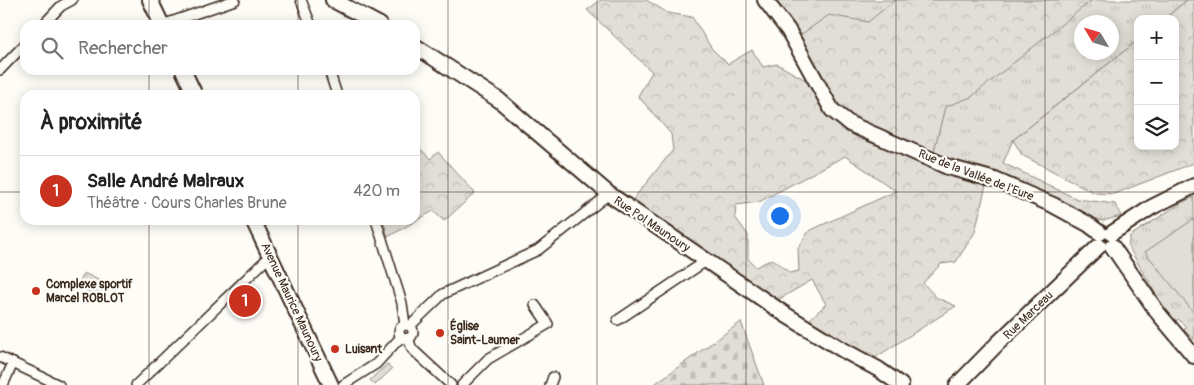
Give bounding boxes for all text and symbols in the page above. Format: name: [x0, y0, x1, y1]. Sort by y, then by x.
north arrow: [1074, 15, 1119, 60]
map controls: [1134, 15, 1179, 150]
button: +: [1134, 15, 1179, 60]
search box: [20, 20, 420, 75]
icon: search: [38, 34, 66, 62]
text: Rechercher: [78, 36, 168, 60]
button: −: [1134, 60, 1179, 105]
button: layers: [1134, 105, 1179, 150]
text: À proximité: [40, 109, 143, 136]
street label: Rue de la Vallée de l'Eure: [916, 147, 1036, 204]
text: Salle André Malraux: [87, 169, 244, 193]
text: 1: [53, 181, 59, 201]
text: 420 m: [353, 181, 400, 201]
text: Théâtre · Cours Charles Brune: [87, 193, 287, 213]
street label: Rue Pol Maunoury: [611, 193, 693, 256]
your location: [767, 203, 793, 229]
street label: Avenue Maurice Maunoury: [257, 240, 326, 364]
place label: Complexe sportif Marcel ROBLOT: [46, 277, 133, 306]
pin: 1: [229, 282, 261, 320]
marker: Complexe sportif Marcel ROBLOT: [30, 285, 42, 297]
street label: Rue Marceau: [1000, 288, 1056, 343]
place label: Église Saint-Laumer: [450, 318, 521, 348]
marker: Église Saint-Laumer: [434, 327, 446, 339]
place label: Luisant: [345, 342, 383, 357]
marker: Luisant: [329, 343, 341, 355]

